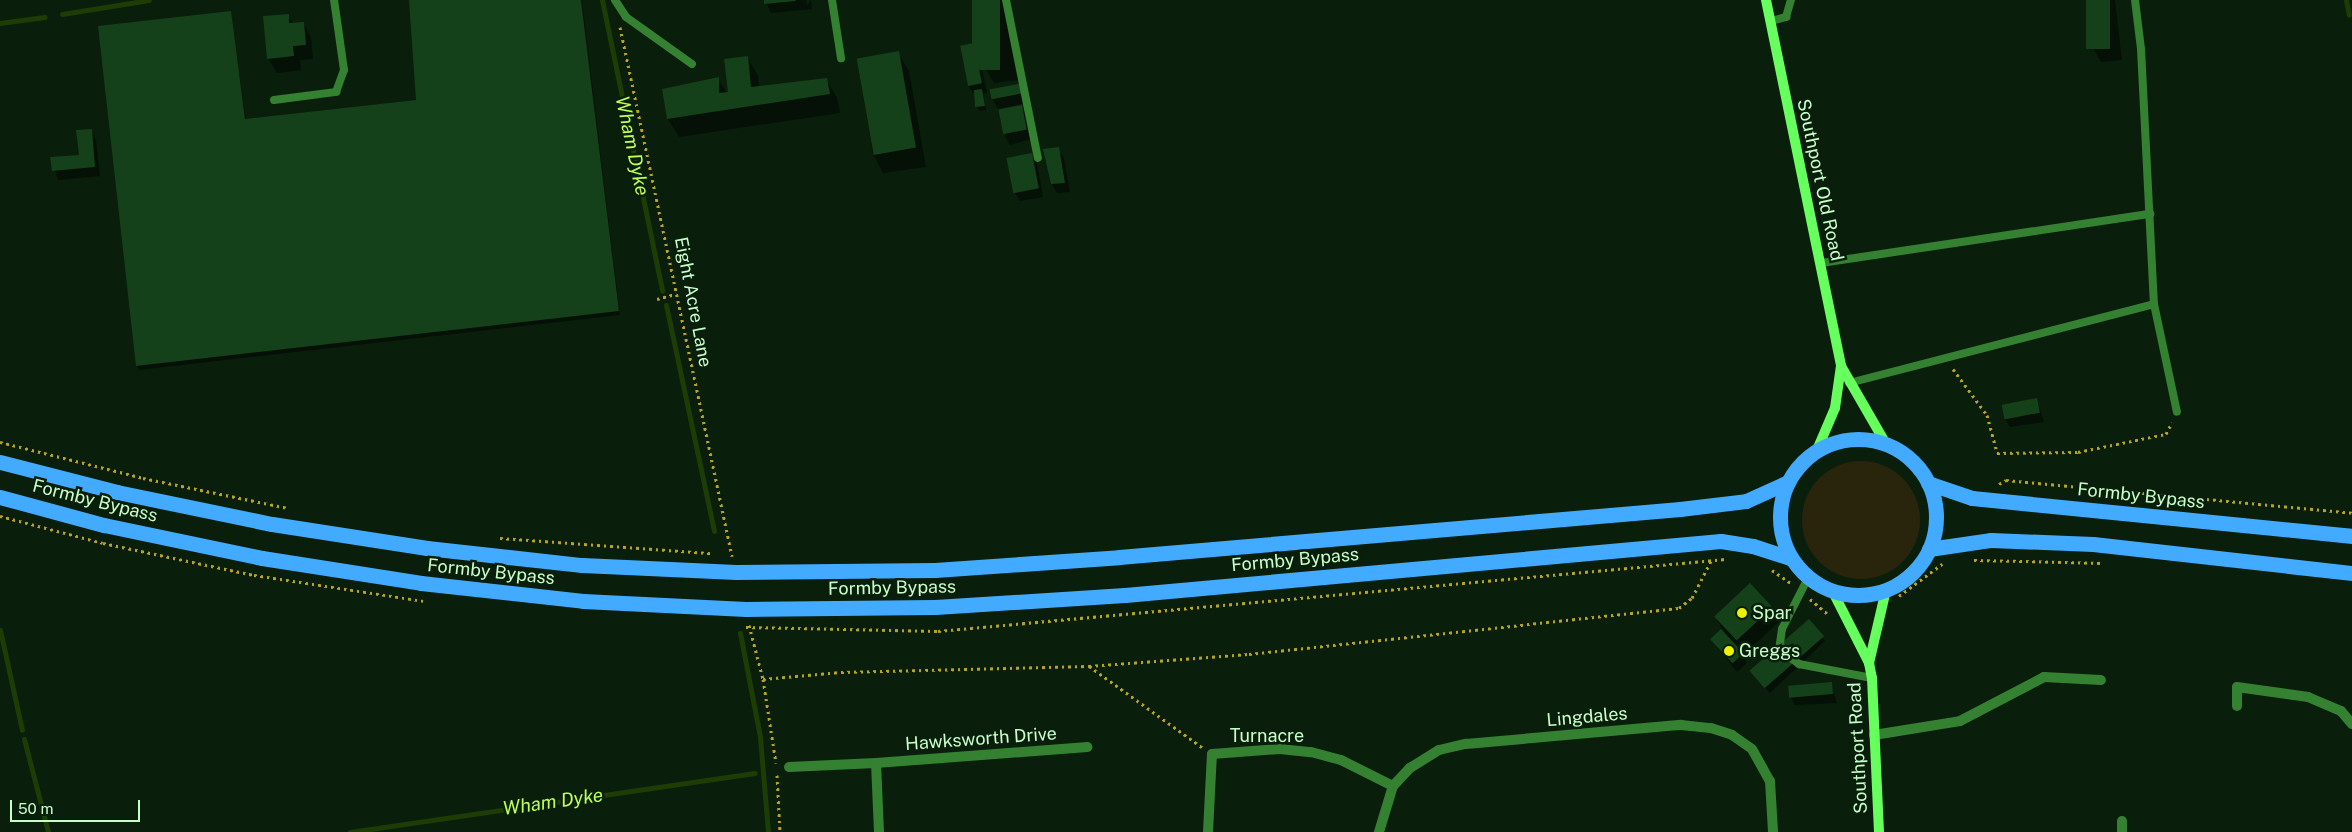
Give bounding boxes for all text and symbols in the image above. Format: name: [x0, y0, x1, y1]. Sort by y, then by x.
water label: Wham Dyke: [610, 94, 654, 198]
street label: Southport Old Road: [1792, 97, 1848, 263]
street label: Eight Acre Lane: [670, 235, 716, 369]
street label: Formby Bypass: [30, 475, 160, 527]
street label: Formby Bypass: [2076, 479, 2206, 513]
street label: Formby Bypass: [1230, 544, 1360, 576]
street label: Formby Bypass: [426, 555, 556, 589]
street label: Formby Bypass: [828, 576, 956, 600]
place label: Spar: [1752, 602, 1792, 624]
marker: Spar: [1736, 607, 1748, 619]
place label: Greggs: [1739, 640, 1800, 662]
marker: Greggs: [1723, 645, 1735, 657]
street label: Southport Road: [1844, 682, 1872, 814]
street label: Lingdales: [1546, 703, 1628, 731]
street label: Hawksworth Drive: [904, 723, 1058, 755]
street label: Turnacre: [1230, 725, 1304, 747]
water label: Wham Dyke: [501, 784, 605, 820]
scale bar: [12, 790, 142, 822]
text: 50 m: [18, 800, 53, 817]

